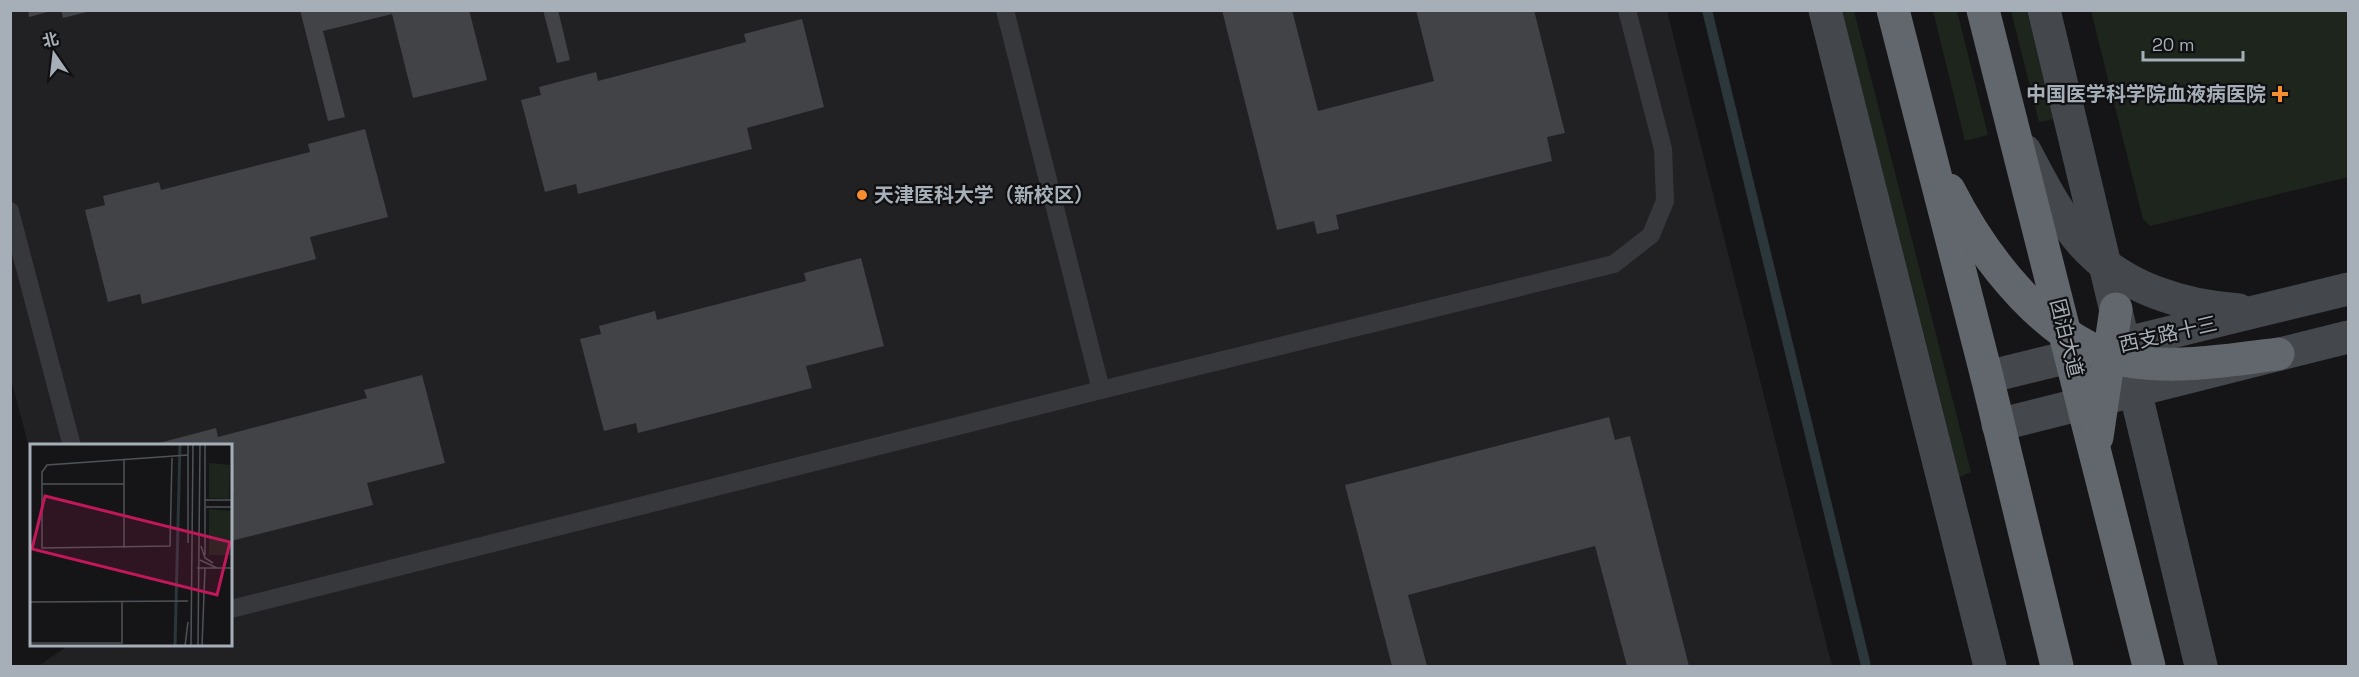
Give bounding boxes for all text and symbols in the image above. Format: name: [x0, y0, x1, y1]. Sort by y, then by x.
north arrow: [24, 24, 84, 84]
scale bar: [2143, 24, 2244, 62]
text: 北: [40, 28, 61, 52]
text: 20 m: [2152, 33, 2195, 56]
place label: 中国医学科学院血液病医院: [2026, 81, 2266, 107]
marker: 中国医学科学院血液病医院: [2271, 85, 2289, 103]
place label: 天津医科大学（新校区）: [874, 182, 1094, 208]
marker: 天津医科大学（新校区）: [855, 188, 869, 202]
street label: 团泊大道: [2045, 296, 2089, 380]
street label: 西支路十三: [2116, 310, 2220, 358]
inset map: [30, 444, 232, 647]

